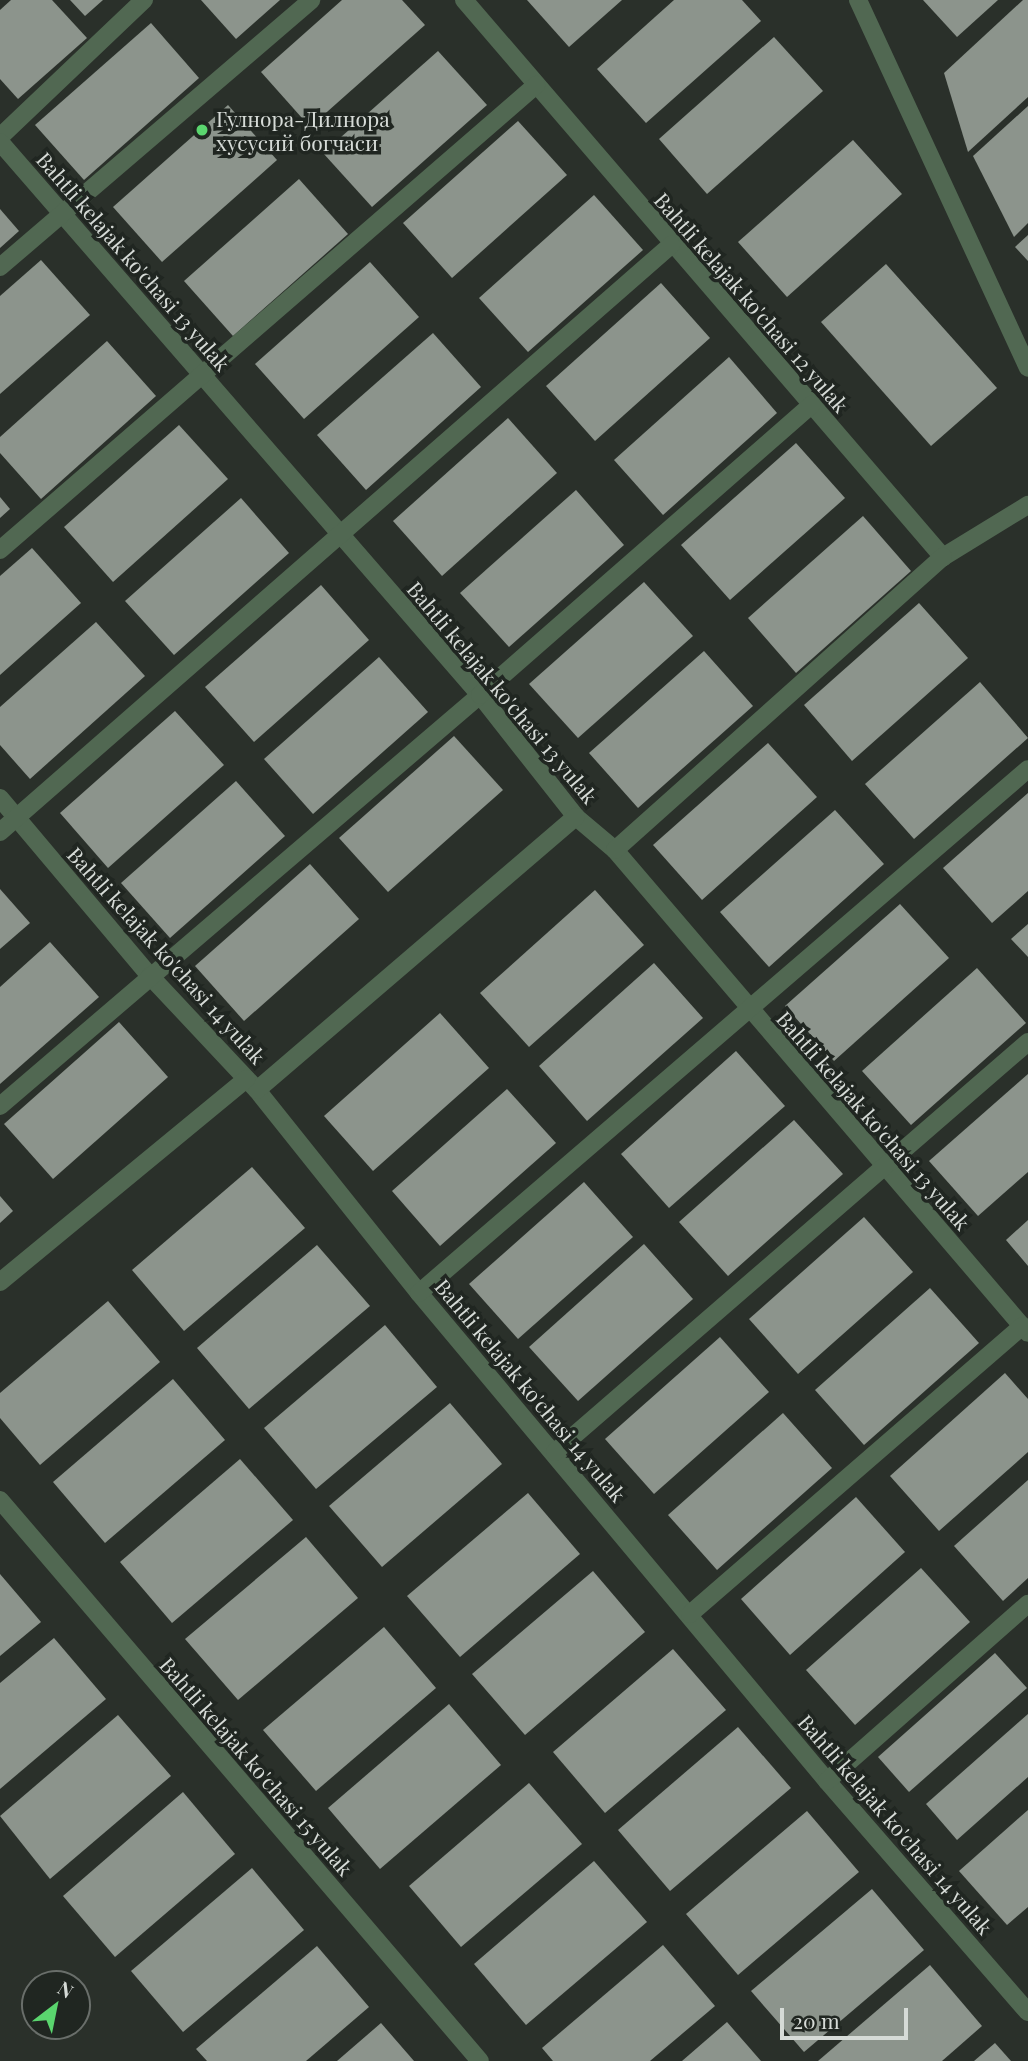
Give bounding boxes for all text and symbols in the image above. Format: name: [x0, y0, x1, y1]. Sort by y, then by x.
place label: Гулнора-Дилнора хусусий богчаси: [216, 105, 390, 155]
marker: Гулнора-Дилнора хусусий богчаси: [194, 122, 210, 138]
street label: Bahtli kelajak ko'chasi 13 yulak: [31, 146, 237, 376]
street label: Bahtli kelajak ko'chasi 12 yulak: [649, 186, 855, 418]
street label: Bahtli kelajak ko'chasi 13 yulak: [402, 575, 604, 809]
street label: Bahtli kelajak ko'chasi 14 yulak: [62, 841, 272, 1069]
street label: Bahtli kelajak ko'chasi 13 yulak: [771, 1005, 977, 1235]
street label: Bahtli kelajak ko'chasi 14 yulak: [430, 1273, 632, 1507]
street label: Bahtli kelajak ko'chasi 15 yulak: [155, 1651, 359, 1881]
street label: Bahtli kelajak ko'chasi 14 yulak: [793, 1708, 999, 1940]
north arrow: [21, 1970, 91, 2040]
text: N: [53, 1974, 79, 2004]
scale bar: [783, 1994, 911, 2038]
text: 20 m: [793, 2006, 840, 2034]

